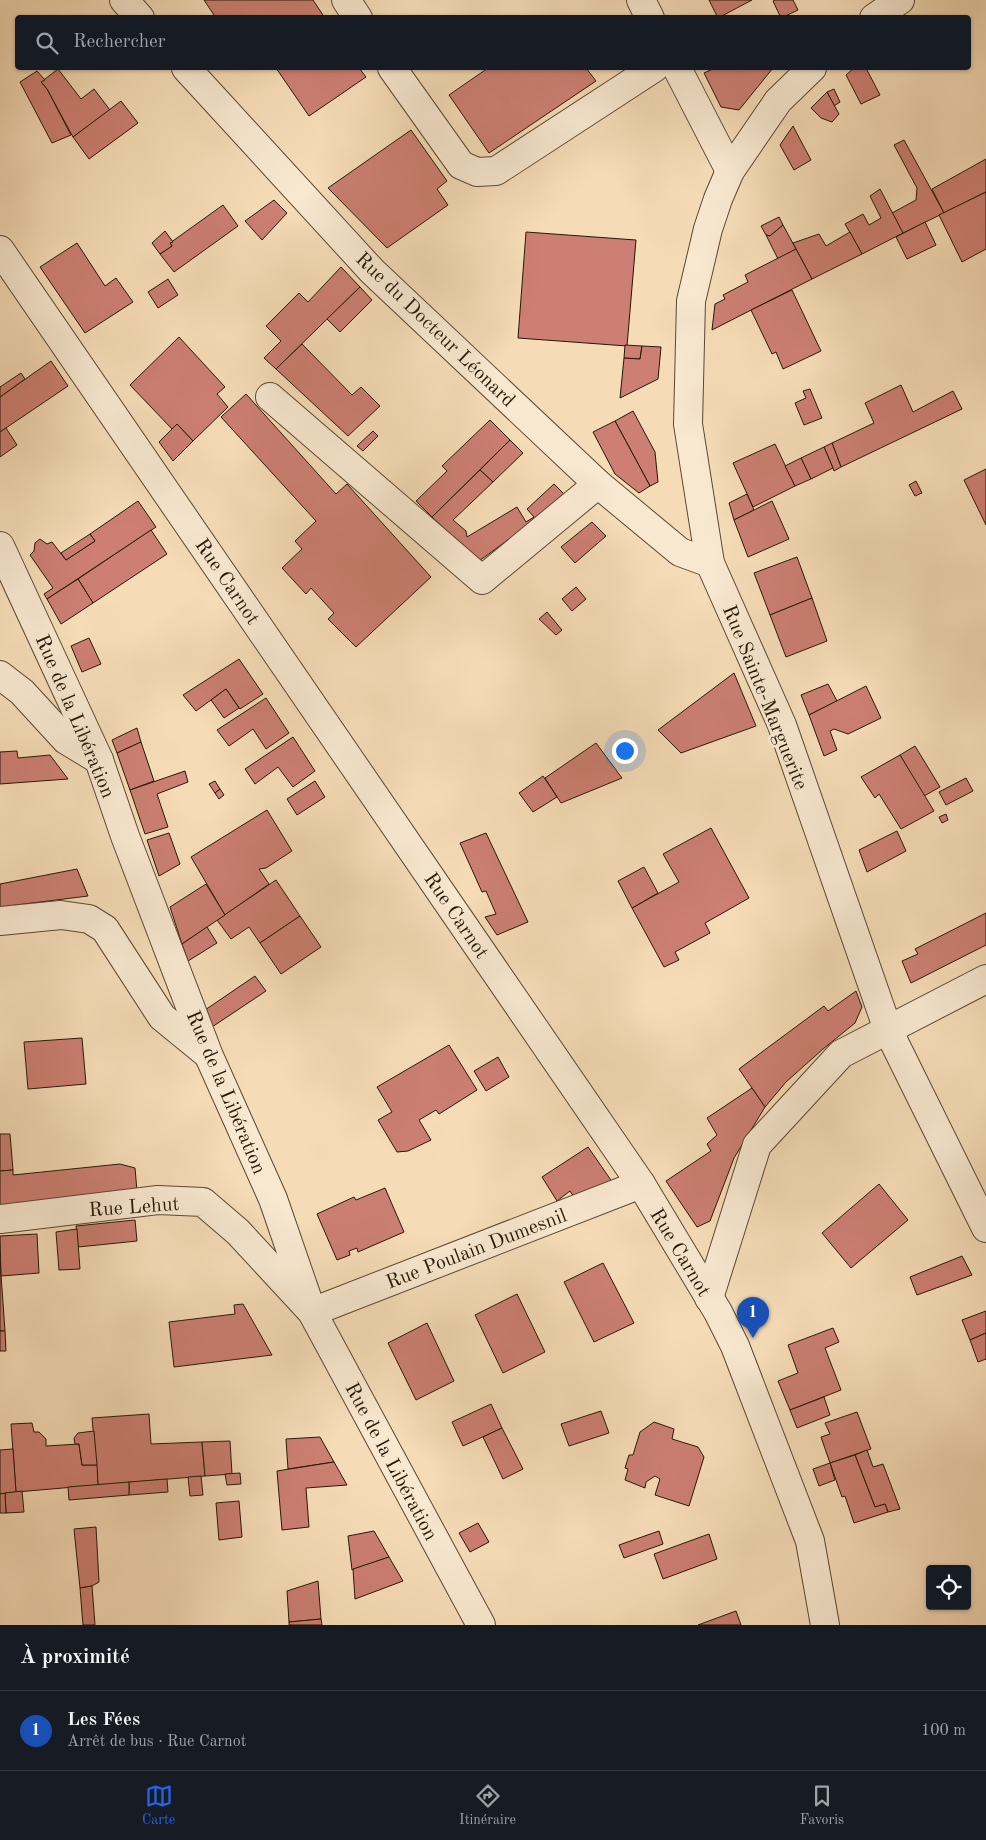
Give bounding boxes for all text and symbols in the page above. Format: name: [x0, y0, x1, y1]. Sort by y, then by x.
search box: [15, 15, 971, 70]
icon: search: [33, 29, 61, 57]
text: Rechercher: [73, 33, 166, 52]
street label: Rue du Docteur Léonard: [351, 249, 518, 412]
street label: Rue Carnot: [190, 535, 262, 629]
street label: Rue Sainte-Marguerite: [718, 603, 810, 793]
street label: Rue de la Libération: [31, 632, 118, 802]
your location: [612, 738, 638, 764]
street label: Rue Carnot: [419, 869, 491, 963]
street label: Rue de la Libération: [182, 1008, 269, 1178]
street label: Rue Lehut: [88, 1195, 180, 1221]
street label: Rue Carnot: [645, 1205, 713, 1301]
street label: Rue Poulain Dumesnil: [384, 1206, 570, 1294]
pin: 1: [737, 1297, 769, 1338]
street label: Rue de la Libération: [340, 1380, 440, 1544]
map controls: [926, 1565, 971, 1610]
button: locate: [926, 1565, 971, 1610]
text: À proximité: [20, 1647, 130, 1668]
text: Les Fées: [67, 1711, 140, 1730]
text: 1: [31, 1723, 41, 1739]
text: 100 m: [921, 1723, 966, 1739]
text: Arrêt de bus · Rue Carnot: [67, 1734, 246, 1750]
tab: Carte: [142, 1782, 175, 1829]
tab: Itinéraire: [459, 1782, 516, 1829]
tab: Favoris: [800, 1782, 844, 1829]

